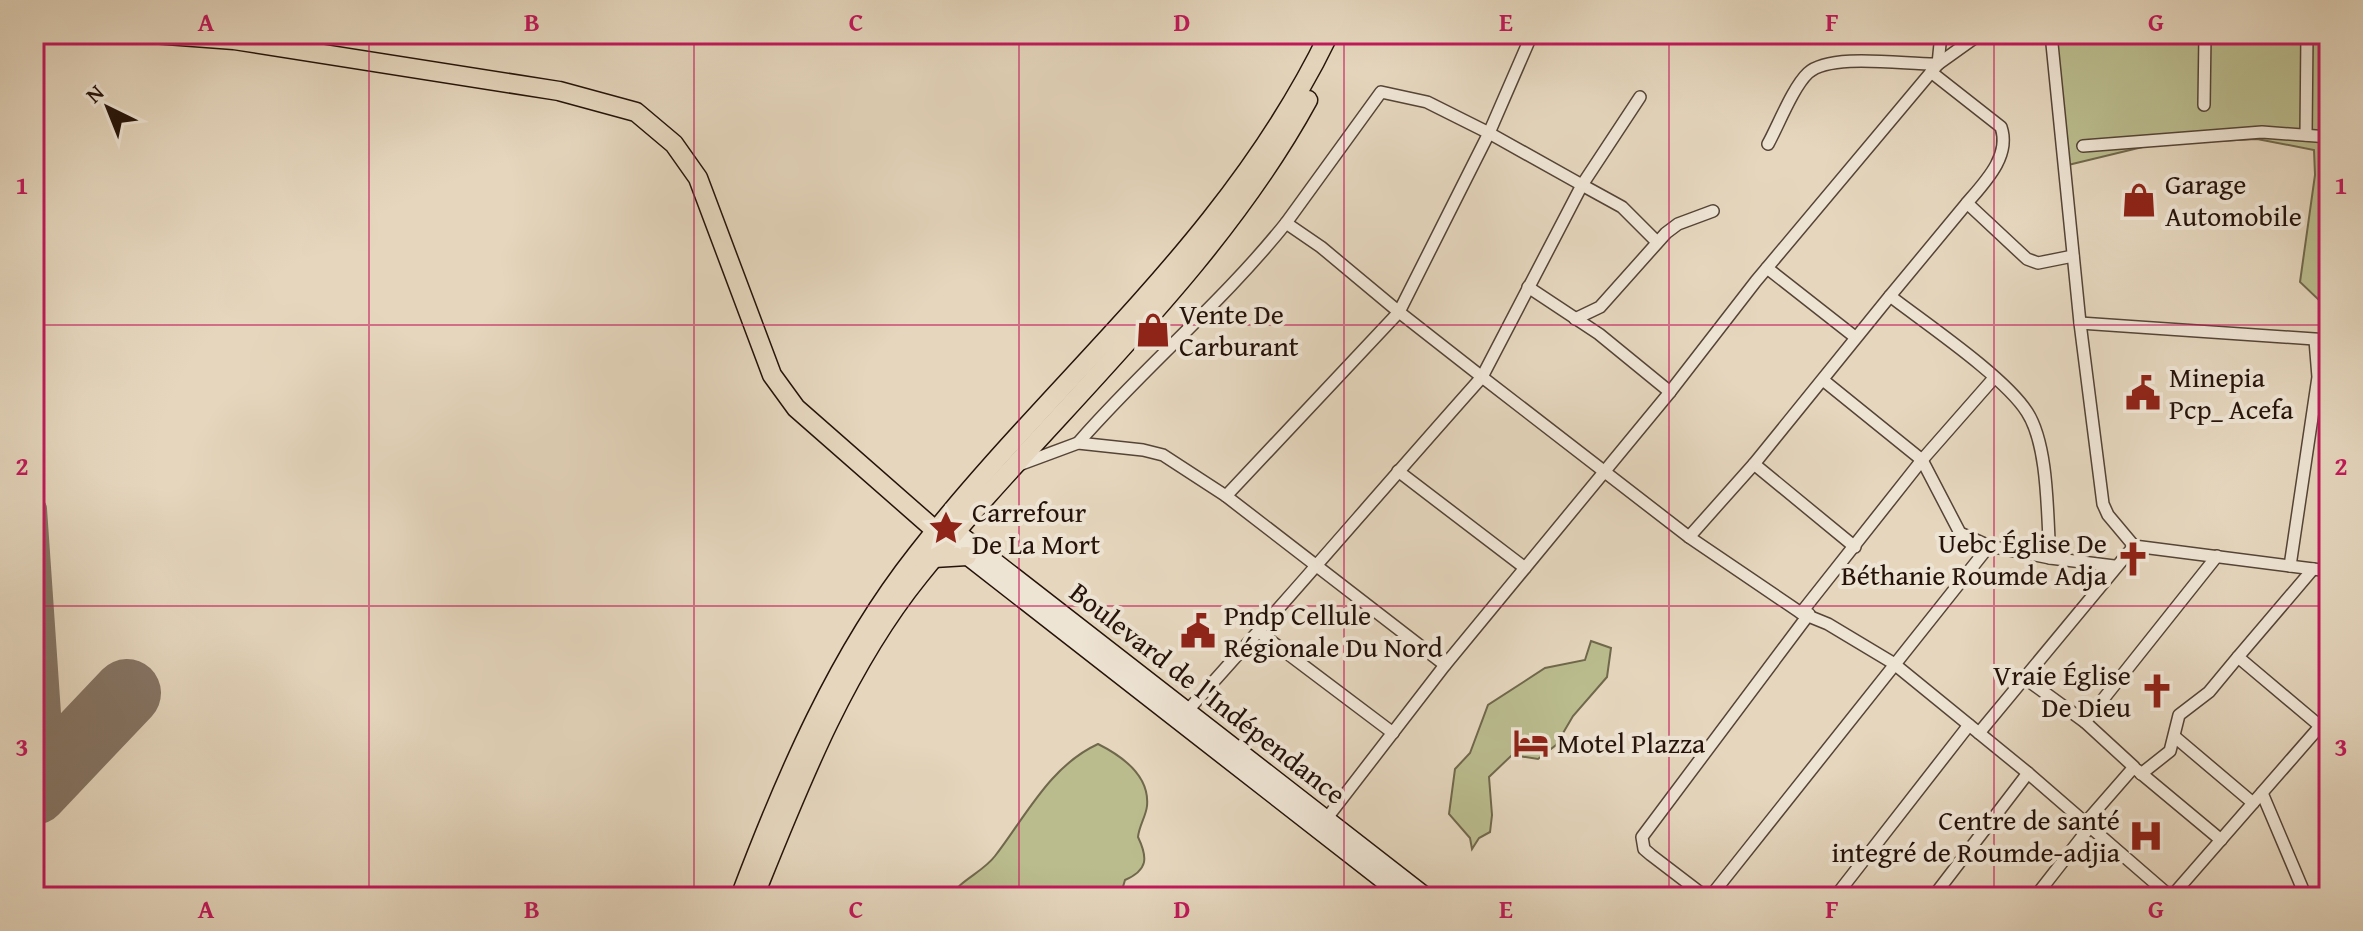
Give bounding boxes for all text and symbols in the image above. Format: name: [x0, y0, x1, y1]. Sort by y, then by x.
text: A: [198, 2, 215, 41]
text: B: [524, 2, 540, 41]
text: C: [849, 2, 863, 41]
text: D: [1174, 2, 1190, 41]
text: E: [1499, 2, 1513, 41]
text: F: [1825, 2, 1839, 41]
text: G: [2148, 2, 2164, 41]
north arrow: [68, 68, 148, 148]
text: N: [78, 76, 111, 110]
place label: Garage Automobile: [2165, 163, 2302, 236]
text: 1: [15, 165, 29, 204]
text: 1: [2334, 165, 2348, 204]
shop icon: Garage Automobile: [2120, 181, 2158, 219]
place label: Vente De Carburant: [1179, 293, 1299, 366]
shop icon: Vente De Carburant: [1134, 311, 1172, 349]
place label: Minepia Pcp_ Acefa: [2169, 356, 2294, 429]
public building icon: Minepia Pcp_ Acefa: [2124, 374, 2162, 412]
text: 2: [15, 446, 29, 485]
text: 2: [2334, 446, 2348, 485]
place label: Carrefour De La Mort: [972, 491, 1100, 564]
place icon: Carrefour De La Mort: [927, 509, 965, 547]
place label: Uebc Église De Béthanie Roumde Adja: [1841, 522, 2108, 595]
church icon: Uebc Église De Béthanie Roumde Adja: [2114, 540, 2152, 578]
street label: Boulevard de l'Indépendance: [1062, 572, 1355, 814]
place label: Pndp Cellule Régionale Du Nord: [1224, 594, 1443, 667]
public building icon: Pndp Cellule Régionale Du Nord: [1179, 612, 1217, 650]
place label: Vraie Église De Dieu: [1993, 654, 2131, 727]
church icon: Vraie Église De Dieu: [2138, 672, 2176, 710]
place label: Motel Plazza: [1557, 722, 1706, 763]
hotel icon: Motel Plazza: [1512, 724, 1550, 762]
text: 3: [15, 727, 29, 766]
text: 3: [2334, 727, 2348, 766]
place label: Centre de santé integré de Roumde-adjia: [1831, 799, 2121, 872]
hospital icon: Centre de santé integré de Roumde-adjia: [2127, 817, 2165, 855]
text: A: [198, 889, 215, 928]
text: B: [524, 889, 540, 928]
text: C: [849, 889, 863, 928]
text: D: [1174, 889, 1190, 928]
text: E: [1499, 889, 1513, 928]
text: F: [1825, 889, 1839, 928]
text: G: [2148, 889, 2164, 928]

